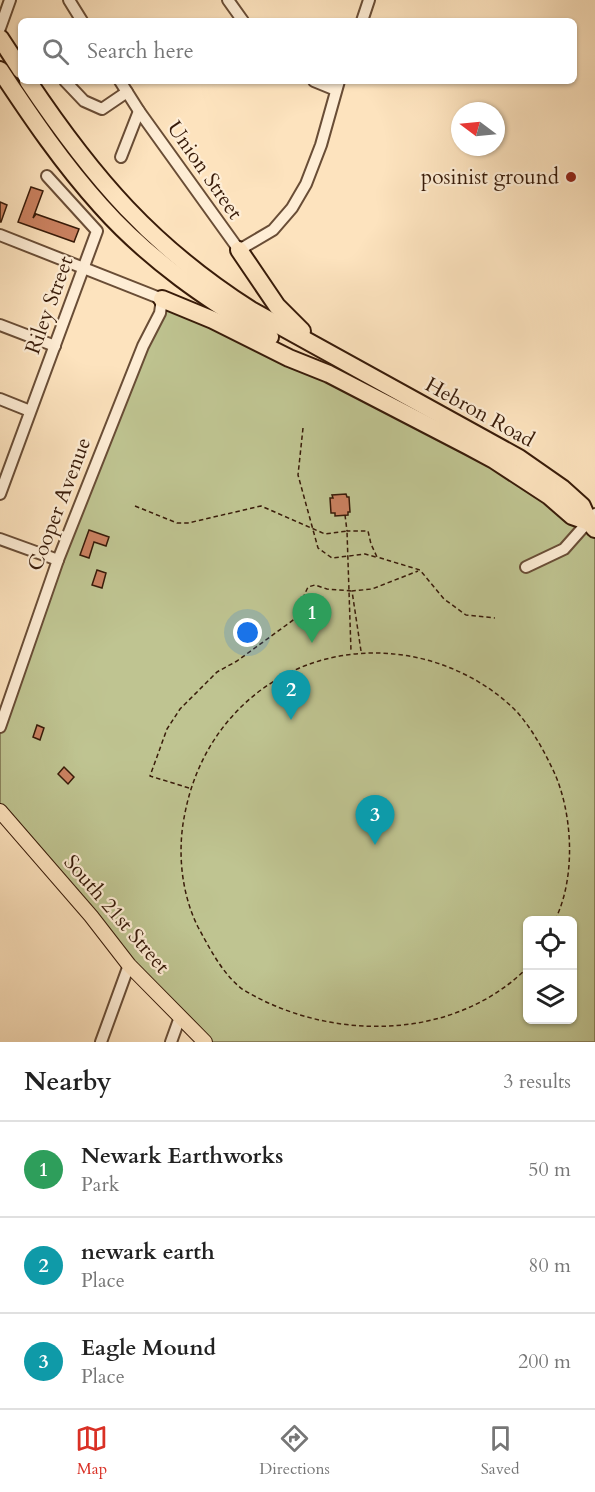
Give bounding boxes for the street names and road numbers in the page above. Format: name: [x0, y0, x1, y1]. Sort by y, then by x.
street label: Union Street: [160, 115, 249, 226]
street label: Riley Street: [18, 252, 81, 358]
street label: Hebron Road: [420, 370, 540, 454]
street label: Cooper Avenue: [21, 433, 98, 575]
street label: South 21st Street: [57, 849, 177, 980]

